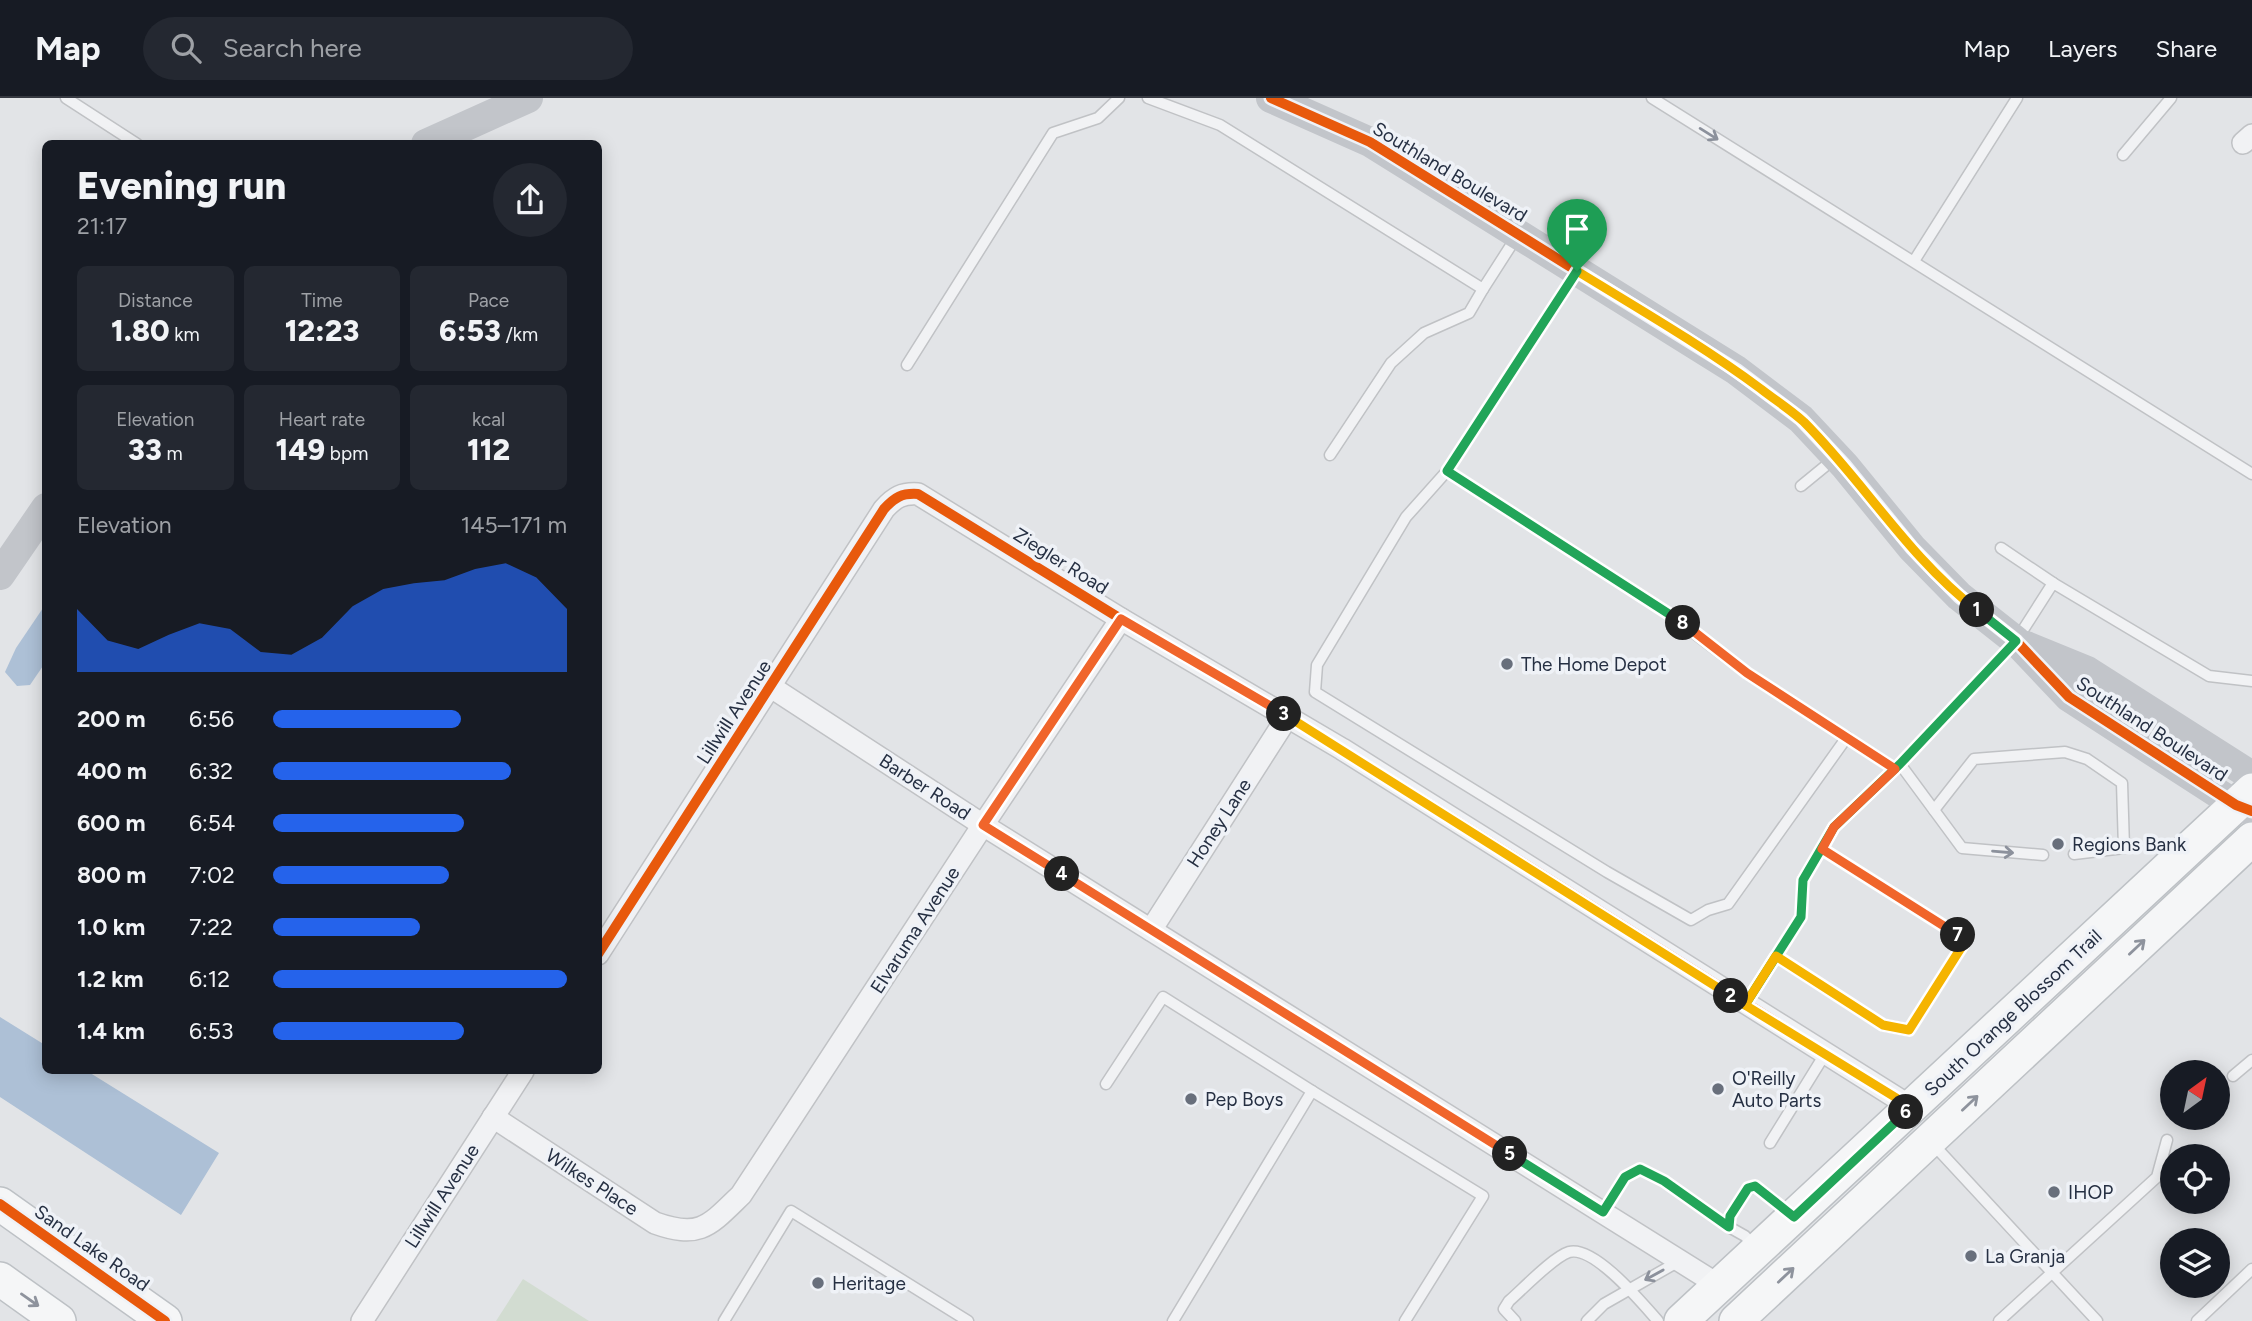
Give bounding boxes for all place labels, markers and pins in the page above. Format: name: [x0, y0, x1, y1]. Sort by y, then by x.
pin: [1547, 199, 1607, 271]
pin: 1: [1960, 592, 1994, 628]
pin: 8: [1666, 606, 1700, 640]
place label: The Home Depot: [1521, 653, 1667, 676]
marker: The Home Depot: [1499, 656, 1515, 672]
pin: 3: [1266, 696, 1302, 732]
place label: Regions Bank: [2072, 833, 2187, 856]
marker: Regions Bank: [2050, 836, 2066, 852]
pin: 4: [1044, 856, 1080, 892]
pin: 7: [1940, 918, 1976, 952]
pin: 2: [1714, 978, 1748, 1014]
place label: O'Reilly Auto Parts: [1732, 1067, 1821, 1112]
marker: O'Reilly Auto Parts: [1710, 1081, 1726, 1097]
place label: Pep Boys: [1205, 1088, 1283, 1111]
marker: Pep Boys: [1183, 1091, 1199, 1107]
pin: 6: [1888, 1094, 1924, 1130]
pin: 5: [1492, 1136, 1528, 1172]
place label: IHOP: [2068, 1181, 2113, 1204]
marker: IHOP: [2046, 1184, 2062, 1200]
place label: La Granja: [1985, 1245, 2065, 1268]
marker: La Granja: [1963, 1248, 1979, 1264]
place label: Heritage: [832, 1272, 906, 1295]
marker: Heritage: [810, 1275, 826, 1291]

